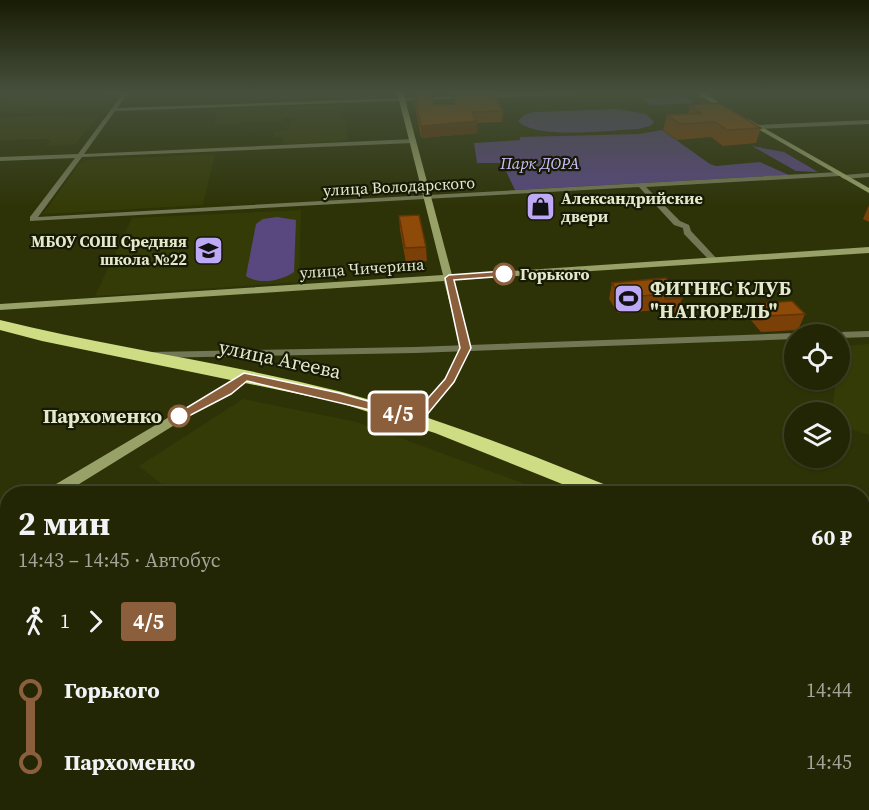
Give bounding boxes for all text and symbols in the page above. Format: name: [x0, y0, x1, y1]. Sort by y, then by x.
park label: Парк ДОРА: [499, 152, 580, 174]
street label: улица Володарского: [322, 171, 476, 201]
place label: Александрийские двери: [561, 187, 703, 227]
shop icon: Александрийские двери: [524, 191, 556, 223]
place label: МБОУ СОШ Средняя школа №22: [31, 230, 187, 270]
school or university icon: МБОУ СОШ Средняя школа №22: [192, 234, 224, 266]
street label: улица Чичерина: [299, 253, 426, 283]
marker: Горького: [493, 263, 515, 285]
place label: Горького: [520, 263, 590, 285]
place label: ФИТНЕС КЛУБ "НАТЮРЕЛЬ": [650, 274, 791, 325]
sports icon: ФИТНЕС КЛУБ "НАТЮРЕЛЬ": [613, 283, 645, 315]
map controls: [784, 324, 850, 468]
button: locate: [784, 324, 850, 390]
street label: улица Агеева: [216, 332, 344, 386]
line badge: 4/5: [364, 394, 432, 432]
text: 4/5: [383, 399, 413, 428]
place label: Пархоменко: [43, 402, 162, 430]
button: layers: [784, 402, 850, 468]
marker: Пархоменко: [168, 405, 190, 427]
text: 2 мин: [18, 501, 110, 546]
text: 60 ₽: [812, 522, 852, 552]
text: 14:43 – 14:45 · Автобус: [18, 546, 221, 574]
icon: walk: [18, 605, 51, 638]
icon: forward: [79, 605, 112, 638]
text: 1: [60, 607, 70, 635]
text: 4/5: [133, 607, 164, 636]
text: Горького: [64, 675, 160, 705]
text: 14:44: [806, 676, 852, 704]
text: Пархоменко: [64, 747, 195, 777]
text: 14:45: [806, 748, 852, 776]

